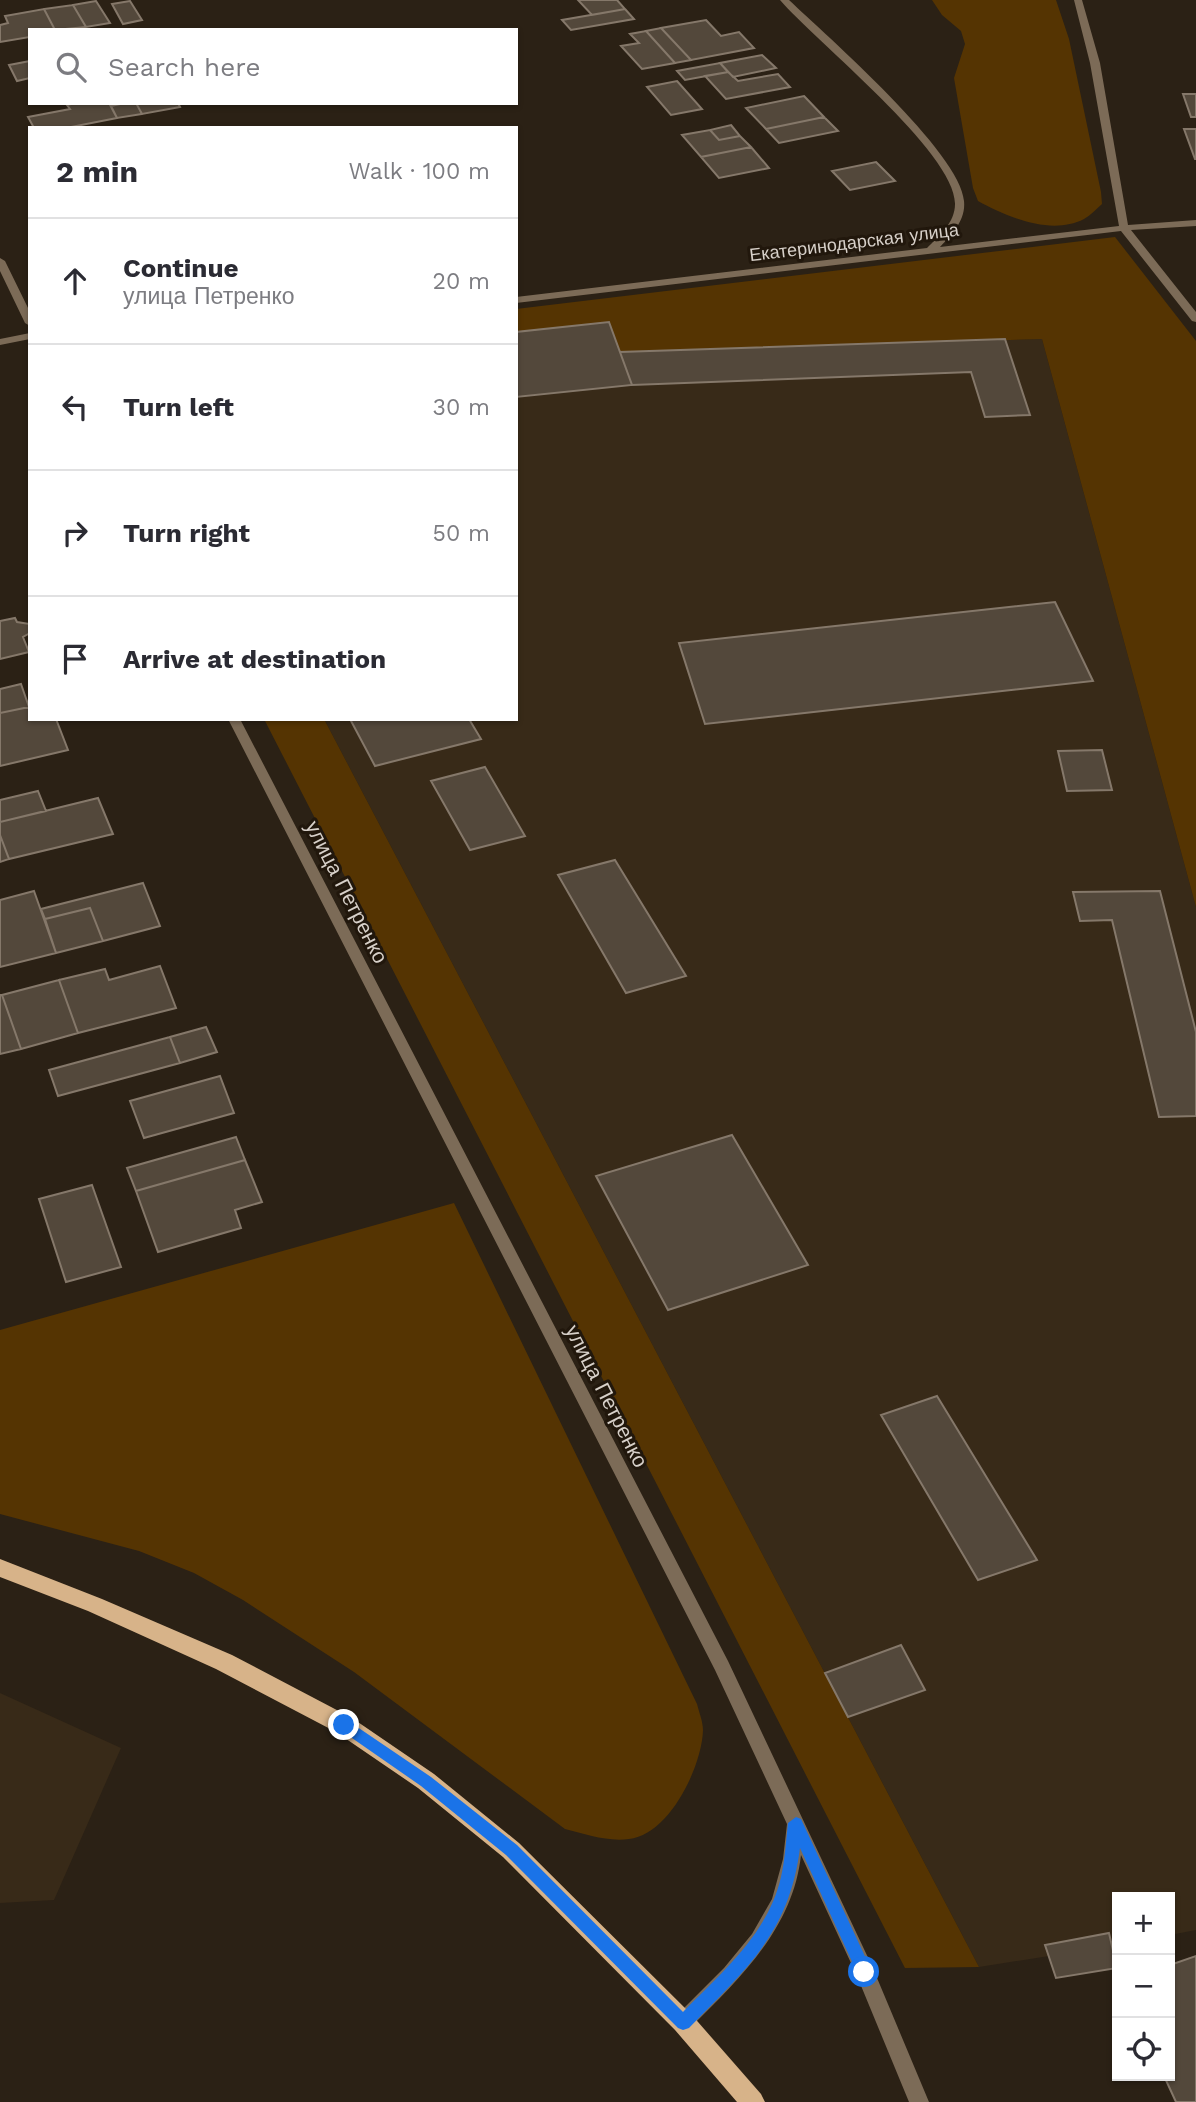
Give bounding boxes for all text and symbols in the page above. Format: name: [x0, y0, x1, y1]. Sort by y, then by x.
search box: [28, 28, 518, 105]
icon: search: [52, 48, 90, 86]
text: Search here: [108, 52, 260, 82]
text: 2 min: [56, 154, 138, 189]
text: Walk · 100 m: [348, 158, 490, 185]
street label: Екатеринодарская улица: [748, 219, 961, 265]
text: Continue: [123, 253, 239, 283]
icon: ahead: [56, 262, 94, 300]
text: 20 m: [433, 268, 490, 295]
text: улица Петренко: [123, 283, 295, 310]
icon: left: [56, 388, 94, 426]
text: Turn left: [123, 392, 234, 422]
text: 30 m: [433, 394, 490, 421]
icon: right: [56, 514, 94, 552]
text: Turn right: [123, 518, 250, 548]
text: 50 m: [433, 520, 490, 547]
icon: arrive: [56, 640, 94, 678]
text: Arrive at destination: [123, 644, 386, 674]
street label: улица Петренко: [300, 817, 394, 967]
street label: улица Петренко: [560, 1321, 654, 1471]
route end: [328, 1709, 359, 1740]
map controls: [1112, 1892, 1175, 2081]
button: +: [1112, 1892, 1175, 1955]
button: −: [1112, 1955, 1175, 2018]
route start: [848, 1956, 879, 1987]
button: locate: [1112, 2018, 1175, 2081]

